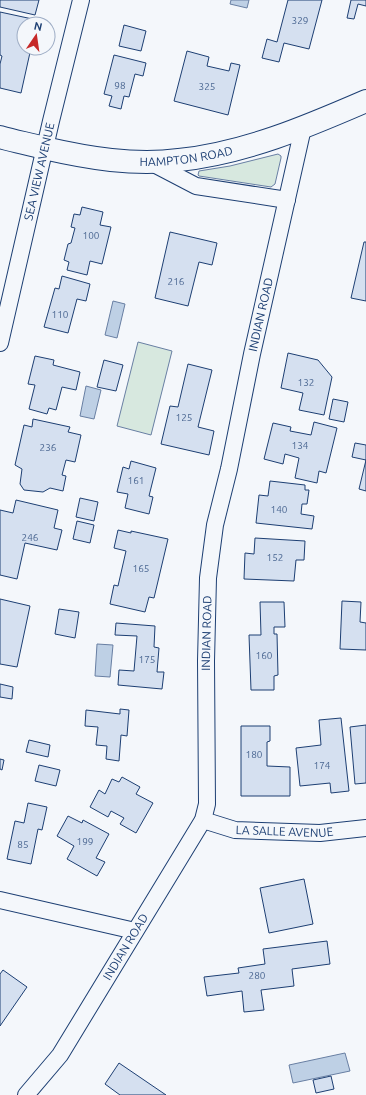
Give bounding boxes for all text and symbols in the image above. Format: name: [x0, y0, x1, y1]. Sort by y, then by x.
house number: 329: [292, 15, 308, 26]
north arrow: [16, 16, 56, 56]
text: N: [33, 19, 44, 33]
house number: 98: [114, 80, 126, 91]
house number: 325: [199, 81, 215, 92]
street label: SEA VIEW AVENUE: [21, 121, 57, 222]
street label: HAMPTON ROAD: [139, 144, 234, 168]
house number: 100: [83, 230, 100, 241]
house number: 216: [168, 276, 185, 287]
street label: INDIAN ROAD: [246, 276, 275, 353]
house number: 110: [52, 309, 69, 320]
house number: 132: [298, 377, 314, 388]
house number: 125: [176, 412, 192, 423]
house number: 134: [292, 440, 309, 451]
house number: 236: [40, 442, 57, 453]
house number: 161: [128, 475, 144, 486]
house number: 140: [271, 504, 288, 515]
house number: 246: [22, 532, 39, 543]
house number: 152: [267, 552, 283, 563]
house number: 165: [133, 563, 149, 574]
street label: INDIAN ROAD: [199, 595, 214, 671]
house number: 160: [256, 650, 273, 661]
house number: 175: [139, 654, 155, 665]
house number: 180: [246, 749, 263, 760]
house number: 174: [314, 760, 331, 771]
street label: LA SALLE AVENUE: [235, 823, 334, 839]
house number: 199: [77, 836, 93, 847]
house number: 85: [17, 839, 29, 850]
street label: INDIAN ROAD: [100, 911, 150, 982]
house number: 280: [249, 970, 266, 981]

